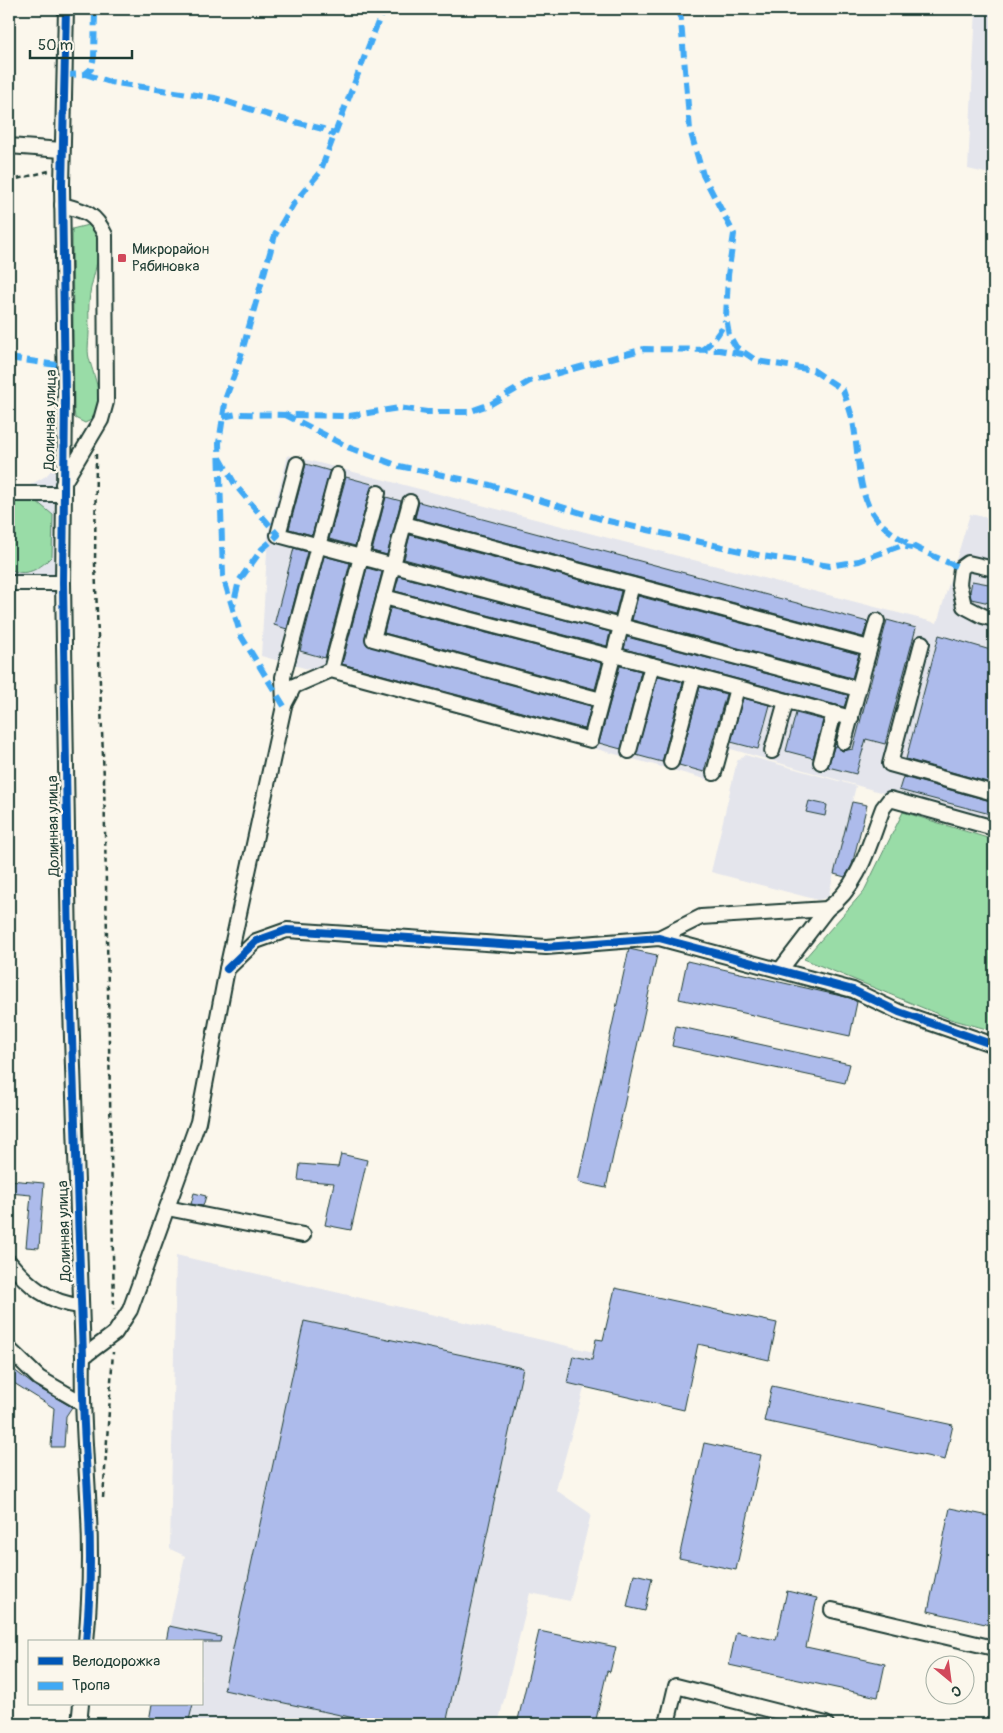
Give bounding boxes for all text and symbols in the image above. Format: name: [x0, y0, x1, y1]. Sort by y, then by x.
scale bar: [30, 28, 132, 60]
text: 50 m: [38, 36, 73, 55]
place label: Микрорайон Рябиновка: [132, 240, 209, 276]
marker: Микрорайон Рябиновка: [116, 252, 128, 264]
street label: Долинная улица: [40, 369, 61, 472]
street label: Долинная улица: [43, 775, 64, 878]
street label: Долинная улица: [53, 1180, 76, 1283]
legend: [28, 1640, 202, 1706]
text: Велодорожка: [72, 1652, 160, 1671]
north arrow: [926, 1656, 976, 1706]
text: Тропа: [72, 1676, 110, 1695]
text: С: [948, 1681, 964, 1701]

